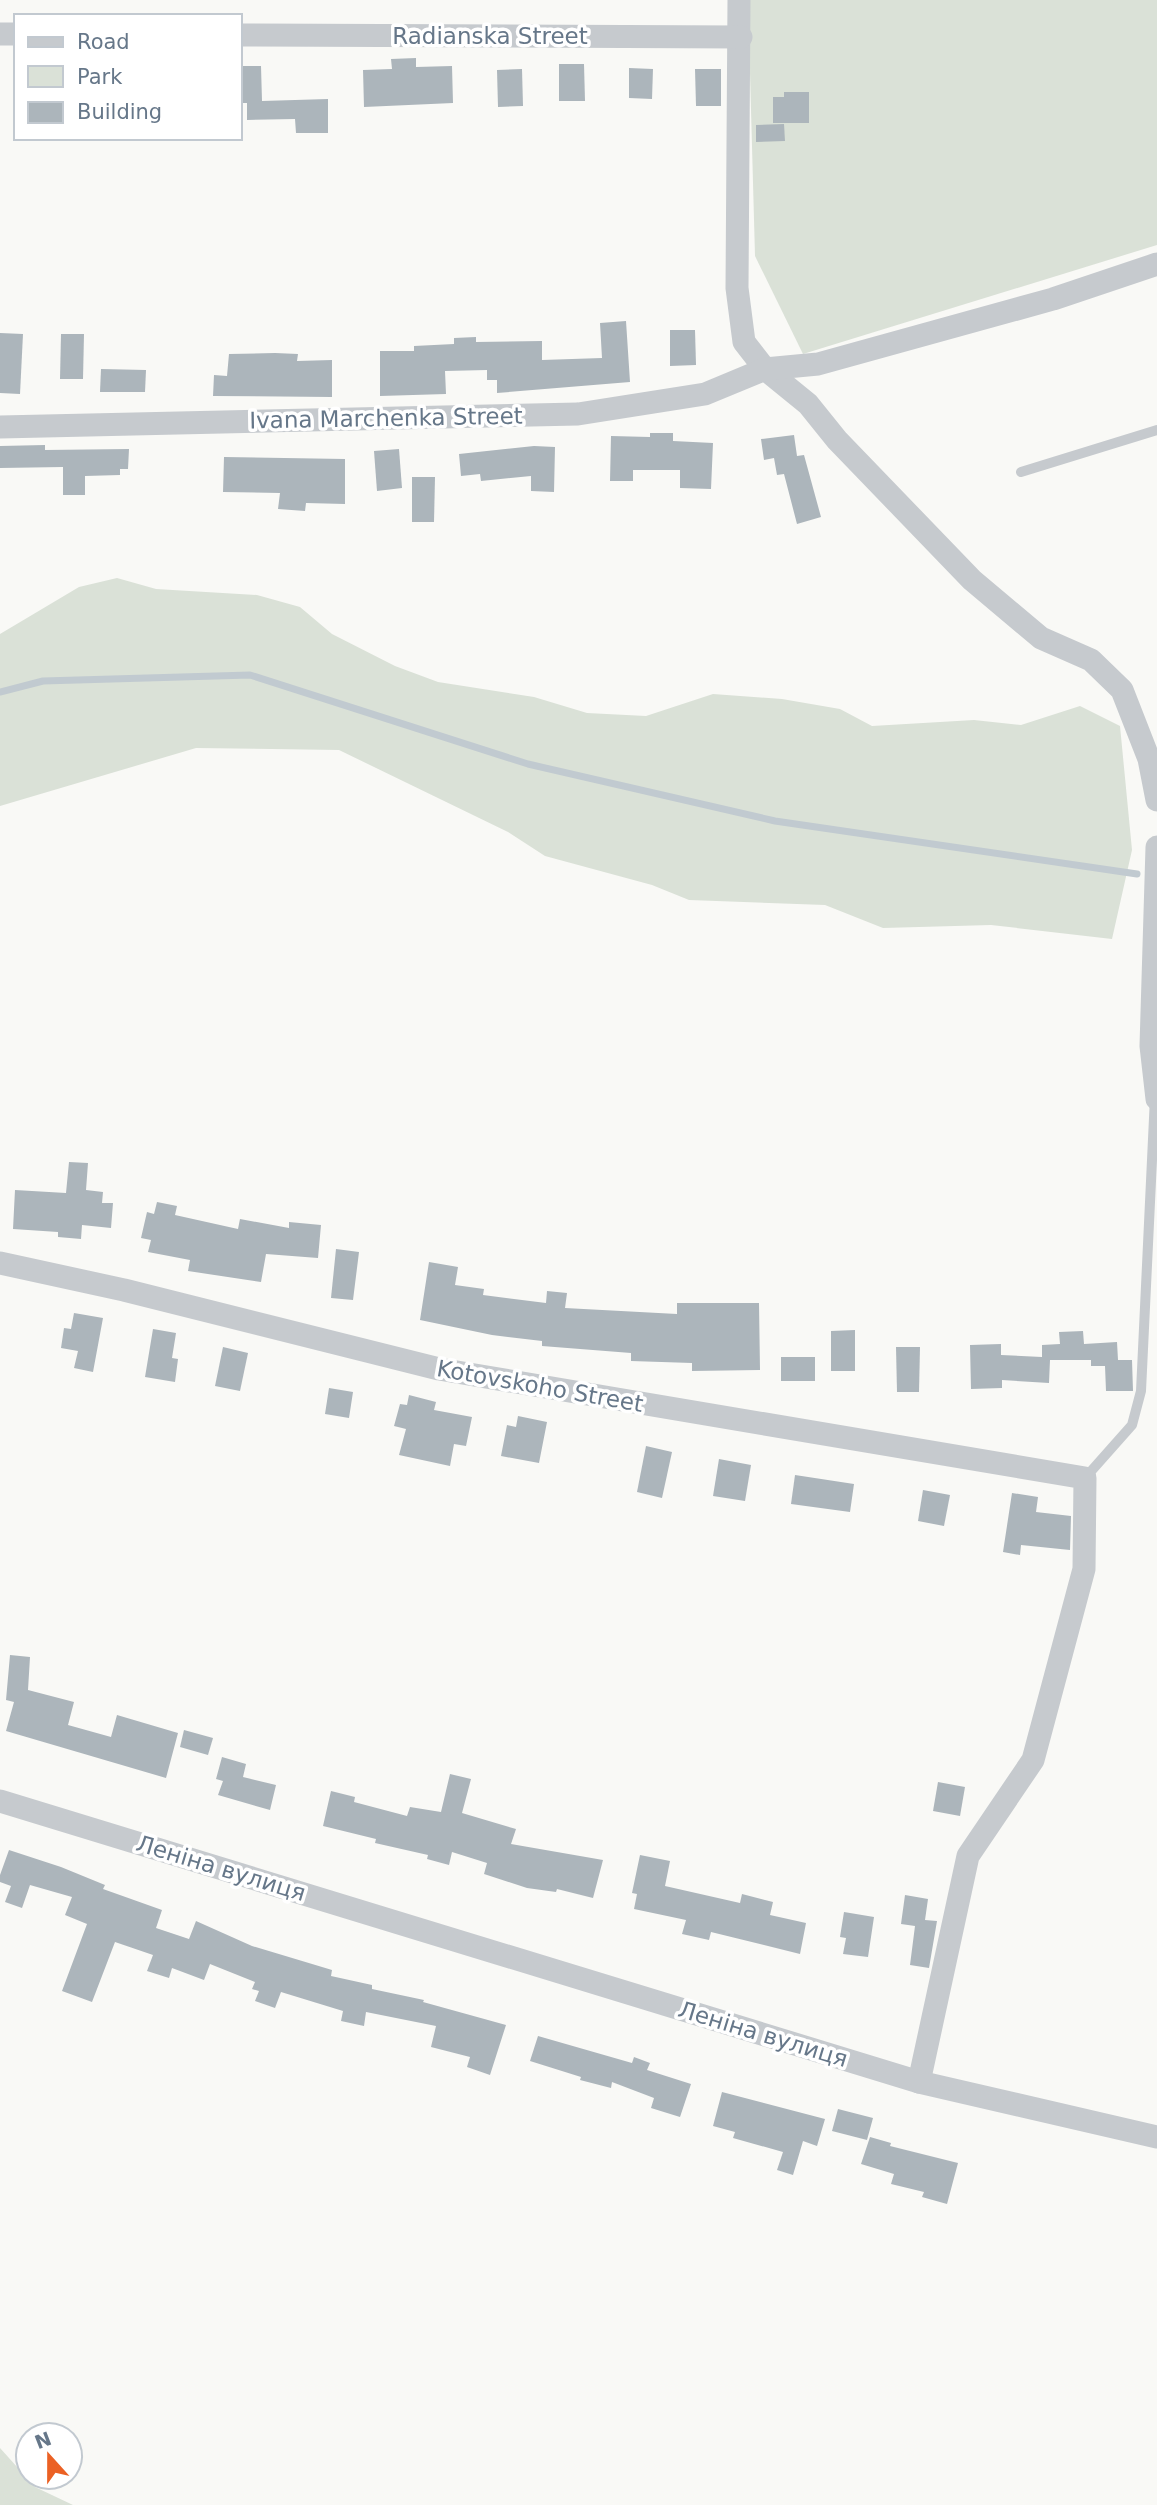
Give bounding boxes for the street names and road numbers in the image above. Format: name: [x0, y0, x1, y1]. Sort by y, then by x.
street label: Radianska Street: [392, 23, 588, 49]
street label: Ivana Marchenka Street: [249, 403, 523, 433]
street label: Kotovskoho Street: [435, 1355, 645, 1417]
street label: Леніна вулиця: [133, 1830, 309, 1906]
street label: Леніна вулиця: [675, 1996, 851, 2072]

